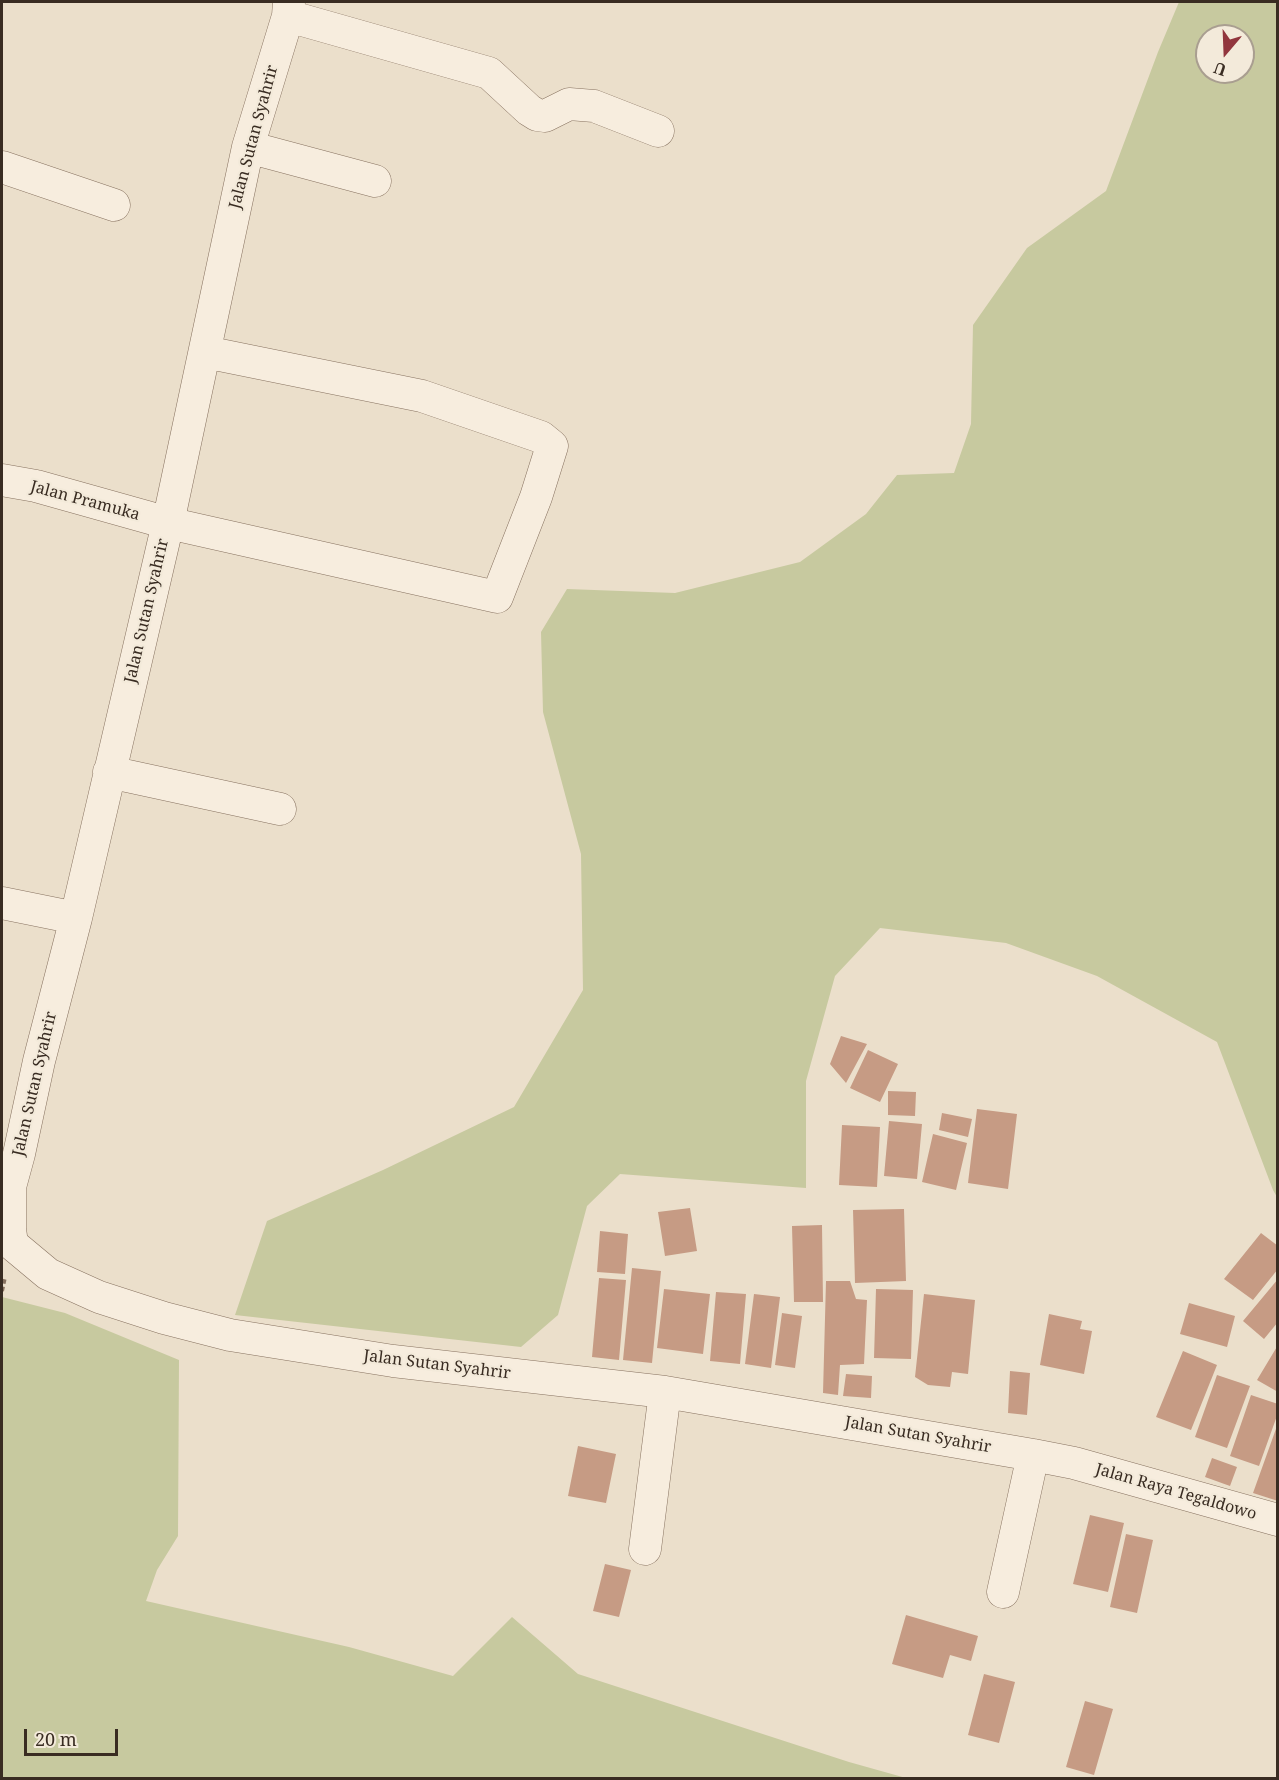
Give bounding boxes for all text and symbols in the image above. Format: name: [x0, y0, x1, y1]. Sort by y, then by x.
north arrow: [1195, 24, 1255, 84]
text: U: [1211, 57, 1229, 81]
street label: Jalan Sutan Syahrir: [226, 63, 282, 211]
street label: Jalan Pramuka: [28, 477, 142, 525]
street label: Jalan Sutan Syahrir: [121, 537, 173, 685]
street label: Jalan Sutan Syahrir: [9, 1010, 61, 1158]
street label: Jalan Sutan Syahrir: [362, 1346, 512, 1384]
street label: Jalan Sutan Syahrir: [843, 1413, 993, 1457]
street label: Jalan Raya Tegaldowo: [1093, 1460, 1259, 1524]
scale bar: [27, 1717, 122, 1755]
text: 20 m: [35, 1727, 77, 1751]

